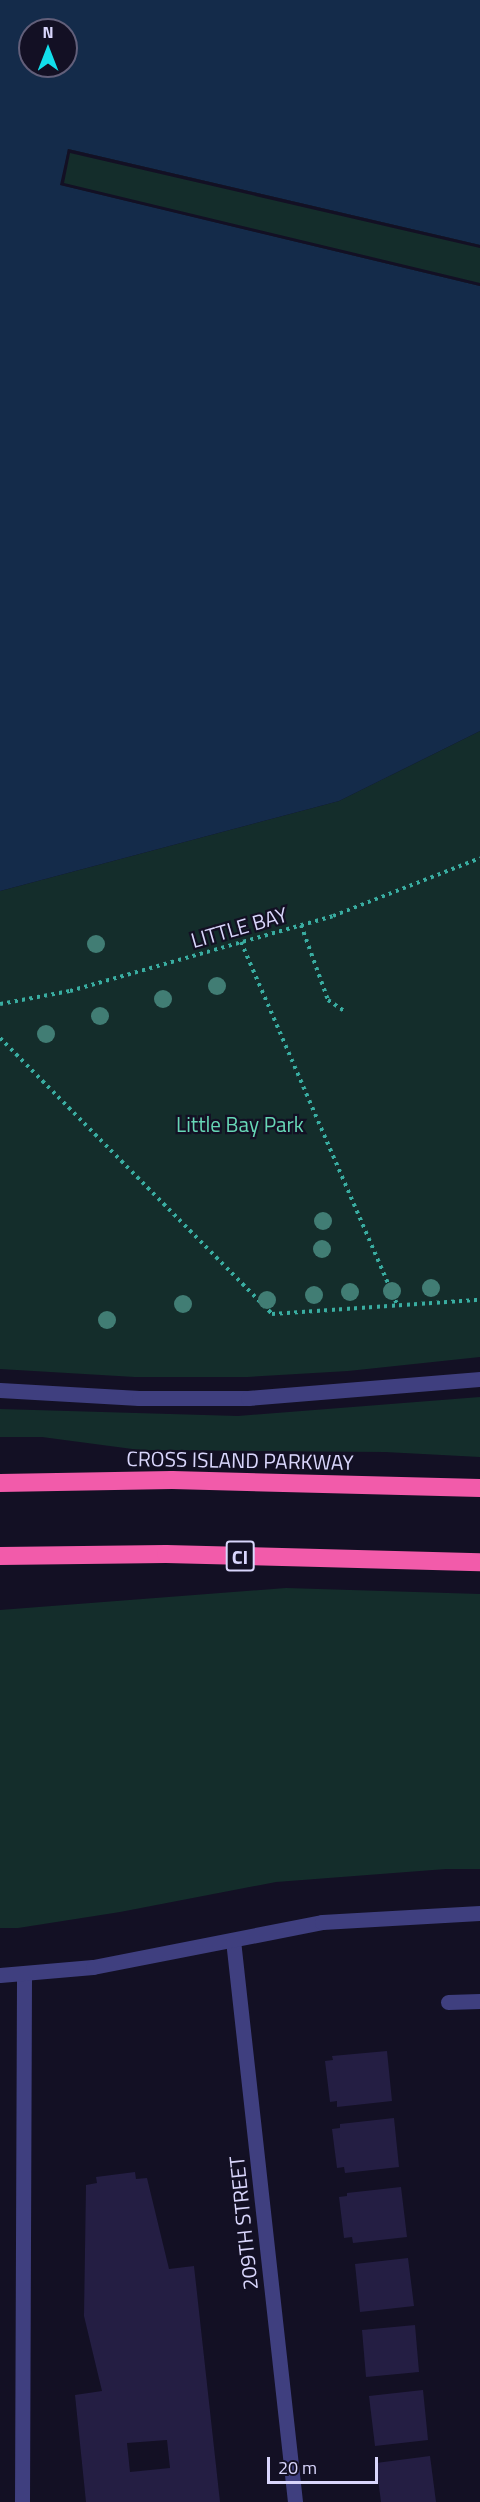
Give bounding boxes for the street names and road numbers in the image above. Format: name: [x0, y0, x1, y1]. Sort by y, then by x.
street label: LITTLE BAY: [188, 901, 290, 953]
street label: CROSS ISLAND PARKWAY: [126, 1445, 354, 1475]
road number: CI: [225, 1539, 255, 1573]
street label: 209TH STREET: [223, 2155, 263, 2291]

